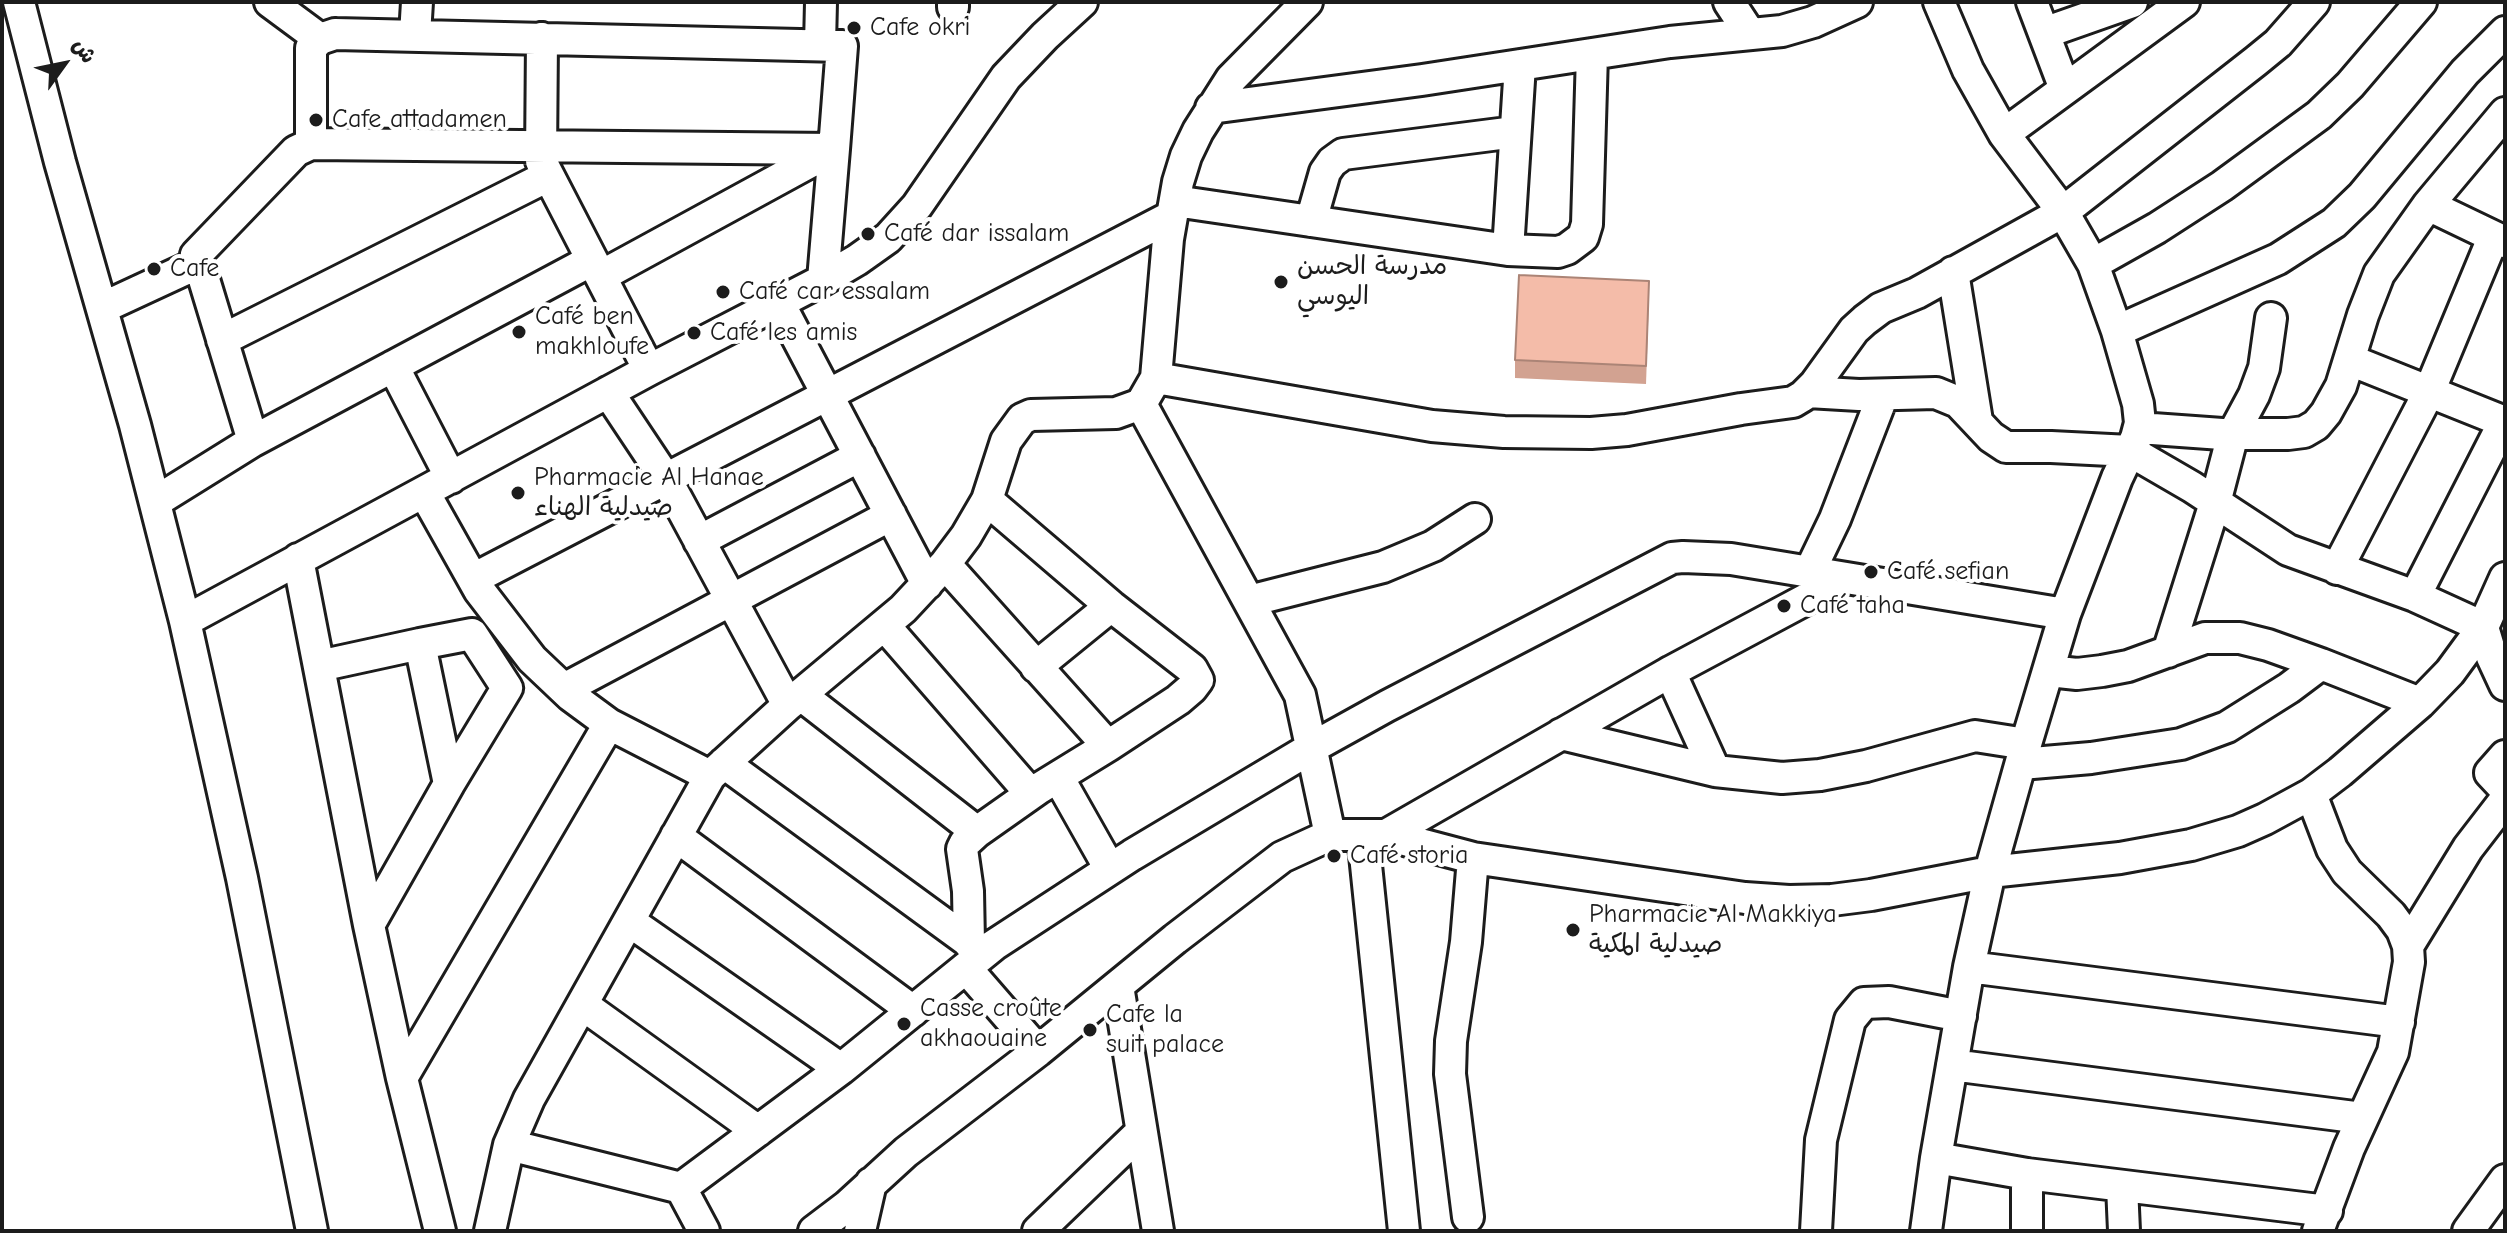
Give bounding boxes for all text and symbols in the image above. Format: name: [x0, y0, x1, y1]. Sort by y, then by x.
place label: Cafe okri: [870, 12, 970, 44]
marker: Cafe okri: [845, 19, 863, 37]
north arrow: [24, 24, 104, 104]
text: ش: [67, 34, 102, 68]
place label: Cafe attadamen: [332, 104, 507, 136]
marker: Cafe attadamen: [307, 111, 325, 129]
place label: Café dar issalam: [884, 218, 1069, 250]
marker: Café dar issalam: [859, 225, 877, 243]
place label: مدرسة الحسن اليوسي: [1297, 251, 1447, 312]
place label: Cafe: [170, 253, 219, 285]
marker: Cafe: [145, 260, 163, 278]
marker: مدرسة الحسن اليوسي: [1272, 273, 1290, 291]
place label: Café car essalam: [739, 276, 930, 308]
marker: Café car essalam: [714, 283, 732, 301]
place label: Café ben makhloufe: [535, 301, 649, 362]
place label: Café les amis: [710, 317, 857, 349]
marker: Café ben makhloufe: [510, 323, 528, 341]
marker: Café les amis: [685, 324, 703, 342]
place label: Pharmacie Al Hanae صيدلية الهناء: [534, 462, 764, 524]
marker: Pharmacie Al Hanae صيدلية الهناء: [509, 484, 527, 502]
place label: Café sefian: [1887, 556, 2009, 588]
marker: Café sefian: [1862, 563, 1880, 581]
place label: Café taha: [1800, 590, 1905, 622]
marker: Café taha: [1775, 597, 1793, 615]
place label: Café storia: [1350, 840, 1468, 872]
marker: Café storia: [1325, 847, 1343, 865]
place label: Pharmacie Al Makkiya صيدلية المكية: [1589, 899, 1837, 960]
marker: Pharmacie Al Makkiya صيدلية المكية: [1564, 921, 1582, 939]
place label: Casse croûte akhaouaine: [920, 993, 1062, 1054]
place label: Cafe la suit palace: [1106, 999, 1224, 1060]
marker: Casse croûte akhaouaine: [895, 1015, 913, 1033]
marker: Cafe la suit palace: [1081, 1021, 1099, 1039]

